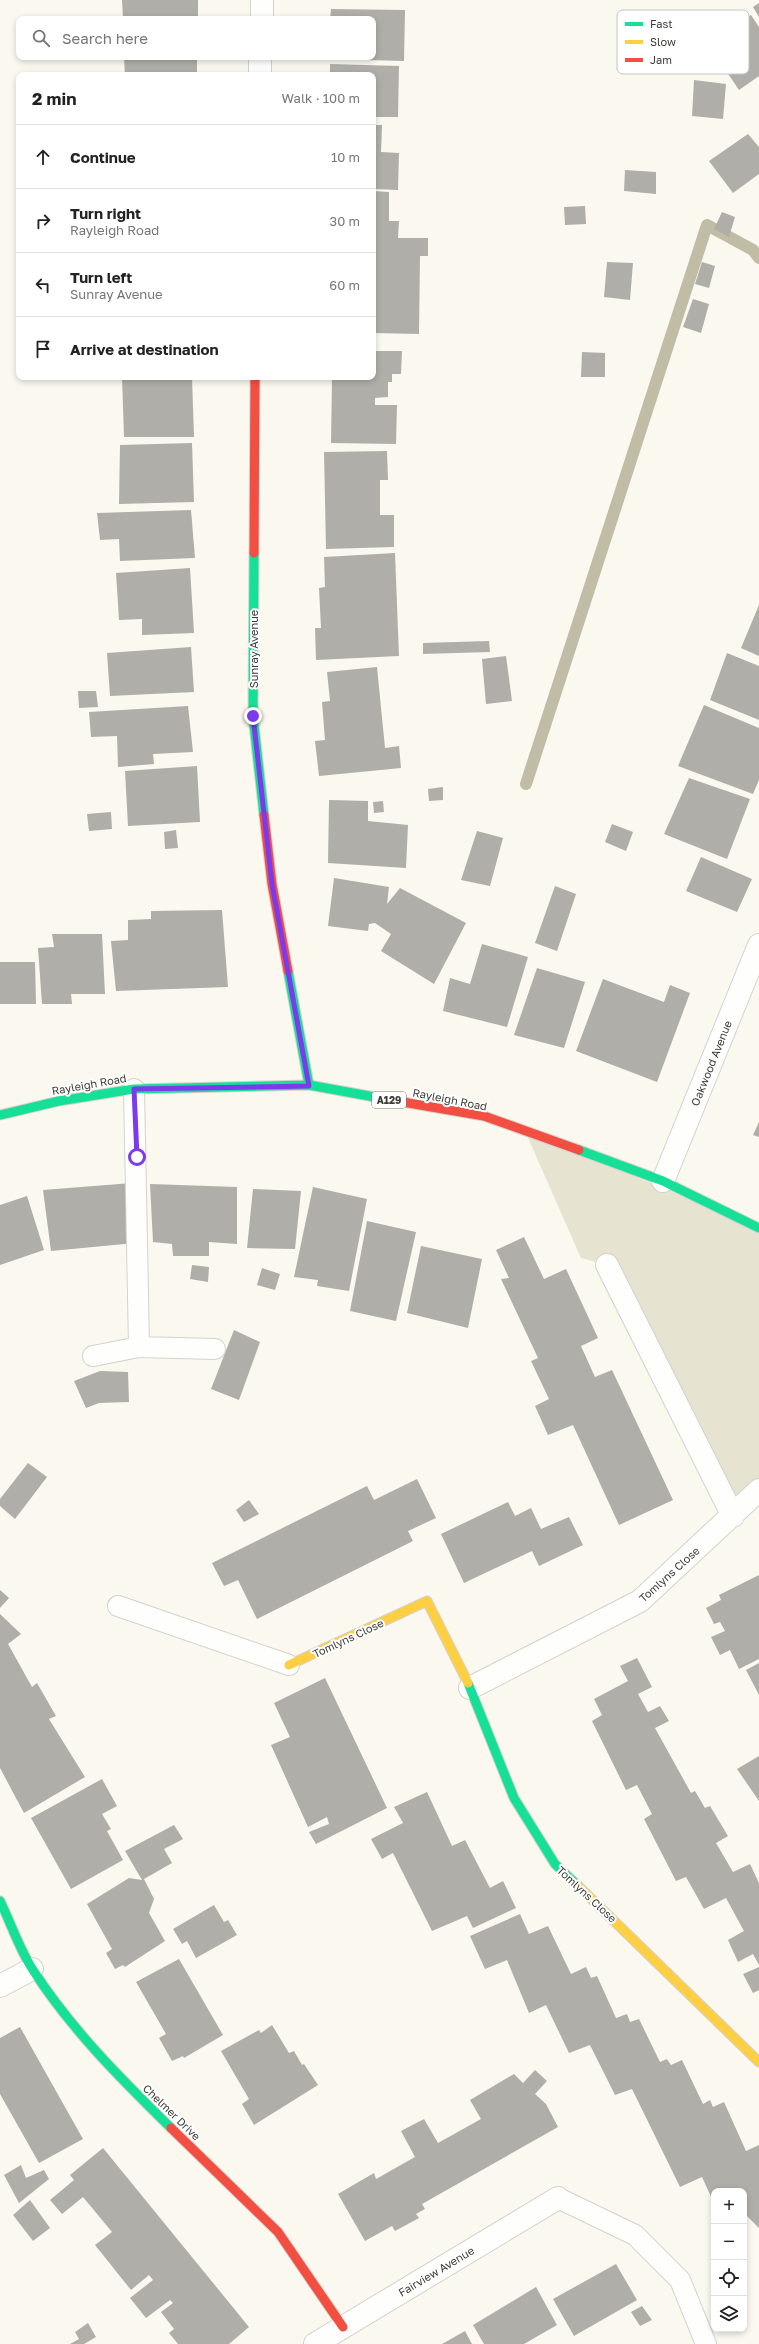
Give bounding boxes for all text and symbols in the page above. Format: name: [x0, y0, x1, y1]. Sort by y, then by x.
legend: [617, 10, 749, 74]
search box: [16, 16, 376, 60]
text: Fast: [650, 17, 673, 30]
icon: search: [30, 27, 52, 49]
text: Search here: [62, 29, 148, 47]
text: Slow: [650, 35, 676, 48]
text: Jam: [650, 53, 672, 66]
text: 2 min: [32, 88, 76, 109]
text: Walk · 100 m: [282, 90, 360, 106]
icon: ahead: [32, 146, 54, 168]
text: Continue: [70, 148, 136, 166]
text: 10 m: [331, 149, 360, 165]
text: Turn right: [70, 204, 141, 222]
icon: right: [32, 210, 54, 232]
text: 30 m: [330, 213, 360, 229]
text: Rayleigh Road: [70, 222, 159, 238]
text: Turn left: [70, 268, 132, 286]
icon: left: [32, 274, 54, 296]
text: 60 m: [329, 277, 360, 293]
text: Sunray Avenue: [70, 286, 163, 302]
icon: arrive: [32, 338, 54, 360]
text: Arrive at destination: [70, 340, 219, 358]
street label: Sunray Avenue: [247, 610, 260, 688]
route end: [244, 707, 262, 725]
street label: Oakwood Avenue: [688, 1018, 734, 1108]
street label: Rayleigh Road: [51, 1071, 127, 1097]
street label: Rayleigh Road: [412, 1085, 488, 1113]
road number: A129: [372, 1092, 406, 1108]
route start: [128, 1148, 146, 1166]
street label: Tomlyns Close: [636, 1544, 702, 1604]
street label: Tomlyns Close: [311, 1616, 385, 1660]
street label: Tomlyns Close: [555, 1863, 619, 1925]
street label: Chelmer Drive: [141, 2081, 203, 2143]
map controls: [711, 2188, 747, 2332]
button: +: [711, 2188, 747, 2224]
button: −: [711, 2224, 747, 2260]
street label: Fairview Avenue: [396, 2243, 476, 2299]
button: locate: [711, 2260, 747, 2296]
button: layers: [711, 2296, 747, 2332]

